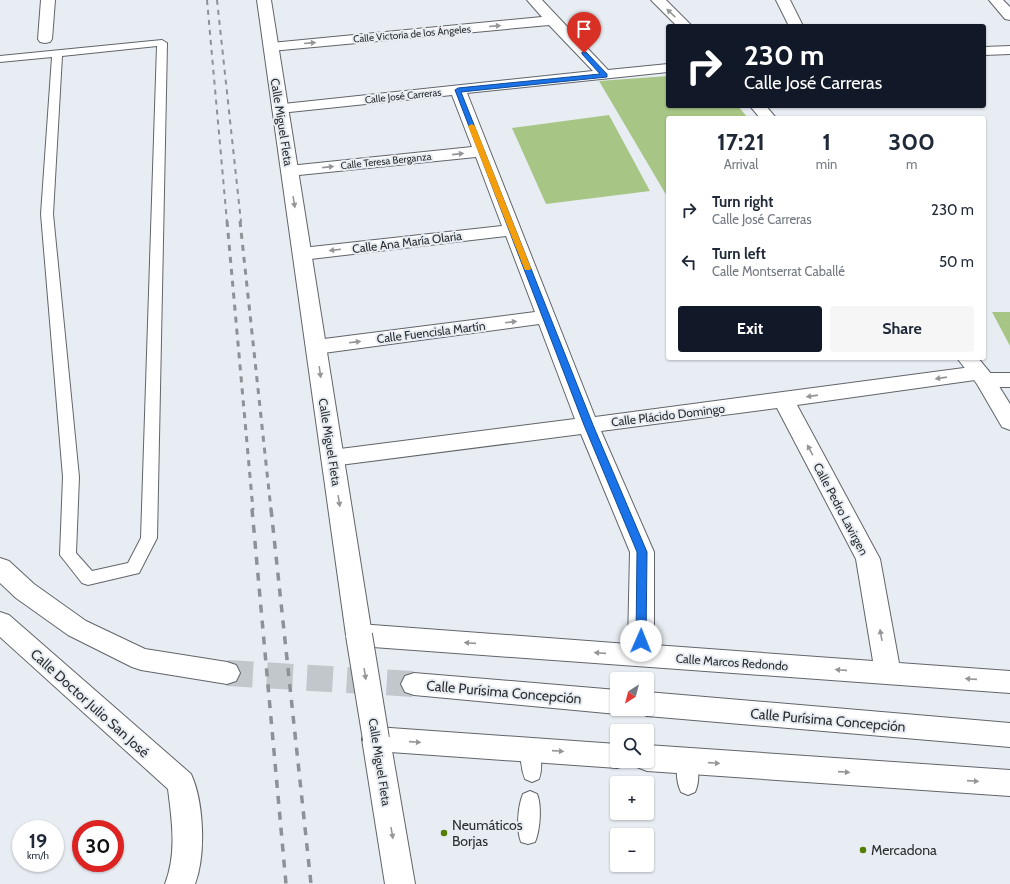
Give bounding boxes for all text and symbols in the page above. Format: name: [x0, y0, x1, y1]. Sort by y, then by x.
one-way arrow: [666, 8, 676, 18]
pin: [567, 12, 601, 53]
icon: arrive: [573, 18, 595, 40]
street label: Calle Victoria de los Ángeles: [353, 22, 471, 46]
one-way arrow: [489, 22, 501, 29]
text: 230 m: [744, 38, 824, 72]
one-way arrow: [304, 40, 316, 47]
icon: right: [678, 40, 730, 92]
text: Calle José Carreras: [744, 72, 882, 94]
street label: Calle Miguel Fleta: [268, 77, 296, 167]
street label: Calle José Carreras: [364, 86, 442, 106]
text: 17:21: [717, 127, 765, 156]
text: 1: [822, 127, 831, 156]
text: 300: [888, 127, 935, 156]
street label: Calle Teresa Berganza: [340, 150, 432, 172]
one-way arrow: [452, 151, 464, 157]
text: Arrival: [724, 156, 758, 172]
text: min: [816, 156, 837, 172]
text: m: [906, 156, 917, 172]
one-way arrow: [322, 163, 334, 170]
text: Turn right: [712, 193, 773, 211]
one-way arrow: [291, 196, 297, 208]
icon: right: [678, 199, 700, 221]
text: 230 m: [931, 201, 974, 219]
text: Calle José Carreras: [712, 211, 812, 227]
street label: Calle Ana María Olaria: [351, 228, 463, 256]
text: Turn left: [712, 245, 766, 263]
one-way arrow: [329, 247, 341, 253]
icon: left: [678, 251, 700, 273]
text: 50 m: [939, 253, 974, 271]
text: Calle Montserrat Caballé: [712, 263, 845, 279]
button: Exit: [678, 306, 822, 352]
button: Share: [830, 306, 974, 352]
street label: Calle Fuencisla Martín: [376, 318, 486, 346]
one-way arrow: [505, 319, 517, 325]
one-way arrow: [349, 339, 361, 345]
one-way arrow: [317, 366, 323, 378]
one-way arrow: [934, 375, 947, 381]
one-way arrow: [806, 393, 818, 399]
street label: Calle Miguel Fleta: [316, 397, 344, 487]
street label: Calle Plácido Domingo: [610, 401, 726, 429]
one-way arrow: [807, 445, 813, 456]
street label: Calle Pedro Lavirgen: [810, 460, 872, 558]
one-way arrow: [336, 495, 342, 507]
position arrow: [620, 620, 662, 662]
one-way arrow: [878, 629, 884, 641]
one-way arrow: [464, 640, 476, 647]
street label: Calle Doctor Julio San José: [27, 645, 153, 761]
one-way arrow: [594, 649, 606, 656]
street label: Calle Marcos Redondo: [675, 651, 789, 673]
one-way arrow: [835, 666, 847, 673]
one-way arrow: [362, 668, 368, 680]
north arrow: [610, 672, 654, 716]
map controls: [610, 672, 654, 872]
one-way arrow: [965, 675, 977, 682]
street label: Calle Purísima Concepción: [426, 676, 583, 708]
street label: Calle Purísima Concepción: [750, 704, 907, 736]
street label: Calle Miguel Fleta: [366, 717, 394, 807]
button: search: [610, 724, 654, 768]
one-way arrow: [409, 738, 421, 745]
one-way arrow: [552, 748, 564, 755]
one-way arrow: [708, 760, 721, 766]
one-way arrow: [838, 768, 850, 775]
button: +: [610, 776, 654, 820]
one-way arrow: [967, 777, 979, 784]
place label: Neumáticos Borjas: [452, 816, 523, 850]
speed limit sign: 30: [72, 820, 124, 872]
one-way arrow: [389, 827, 395, 839]
marker: Neumáticos Borjas: [439, 828, 449, 838]
button: −: [610, 828, 654, 872]
text: 19: [29, 829, 47, 853]
place label: Mercadona: [871, 841, 937, 859]
marker: Mercadona: [858, 845, 868, 855]
text: km/h: [27, 849, 49, 862]

